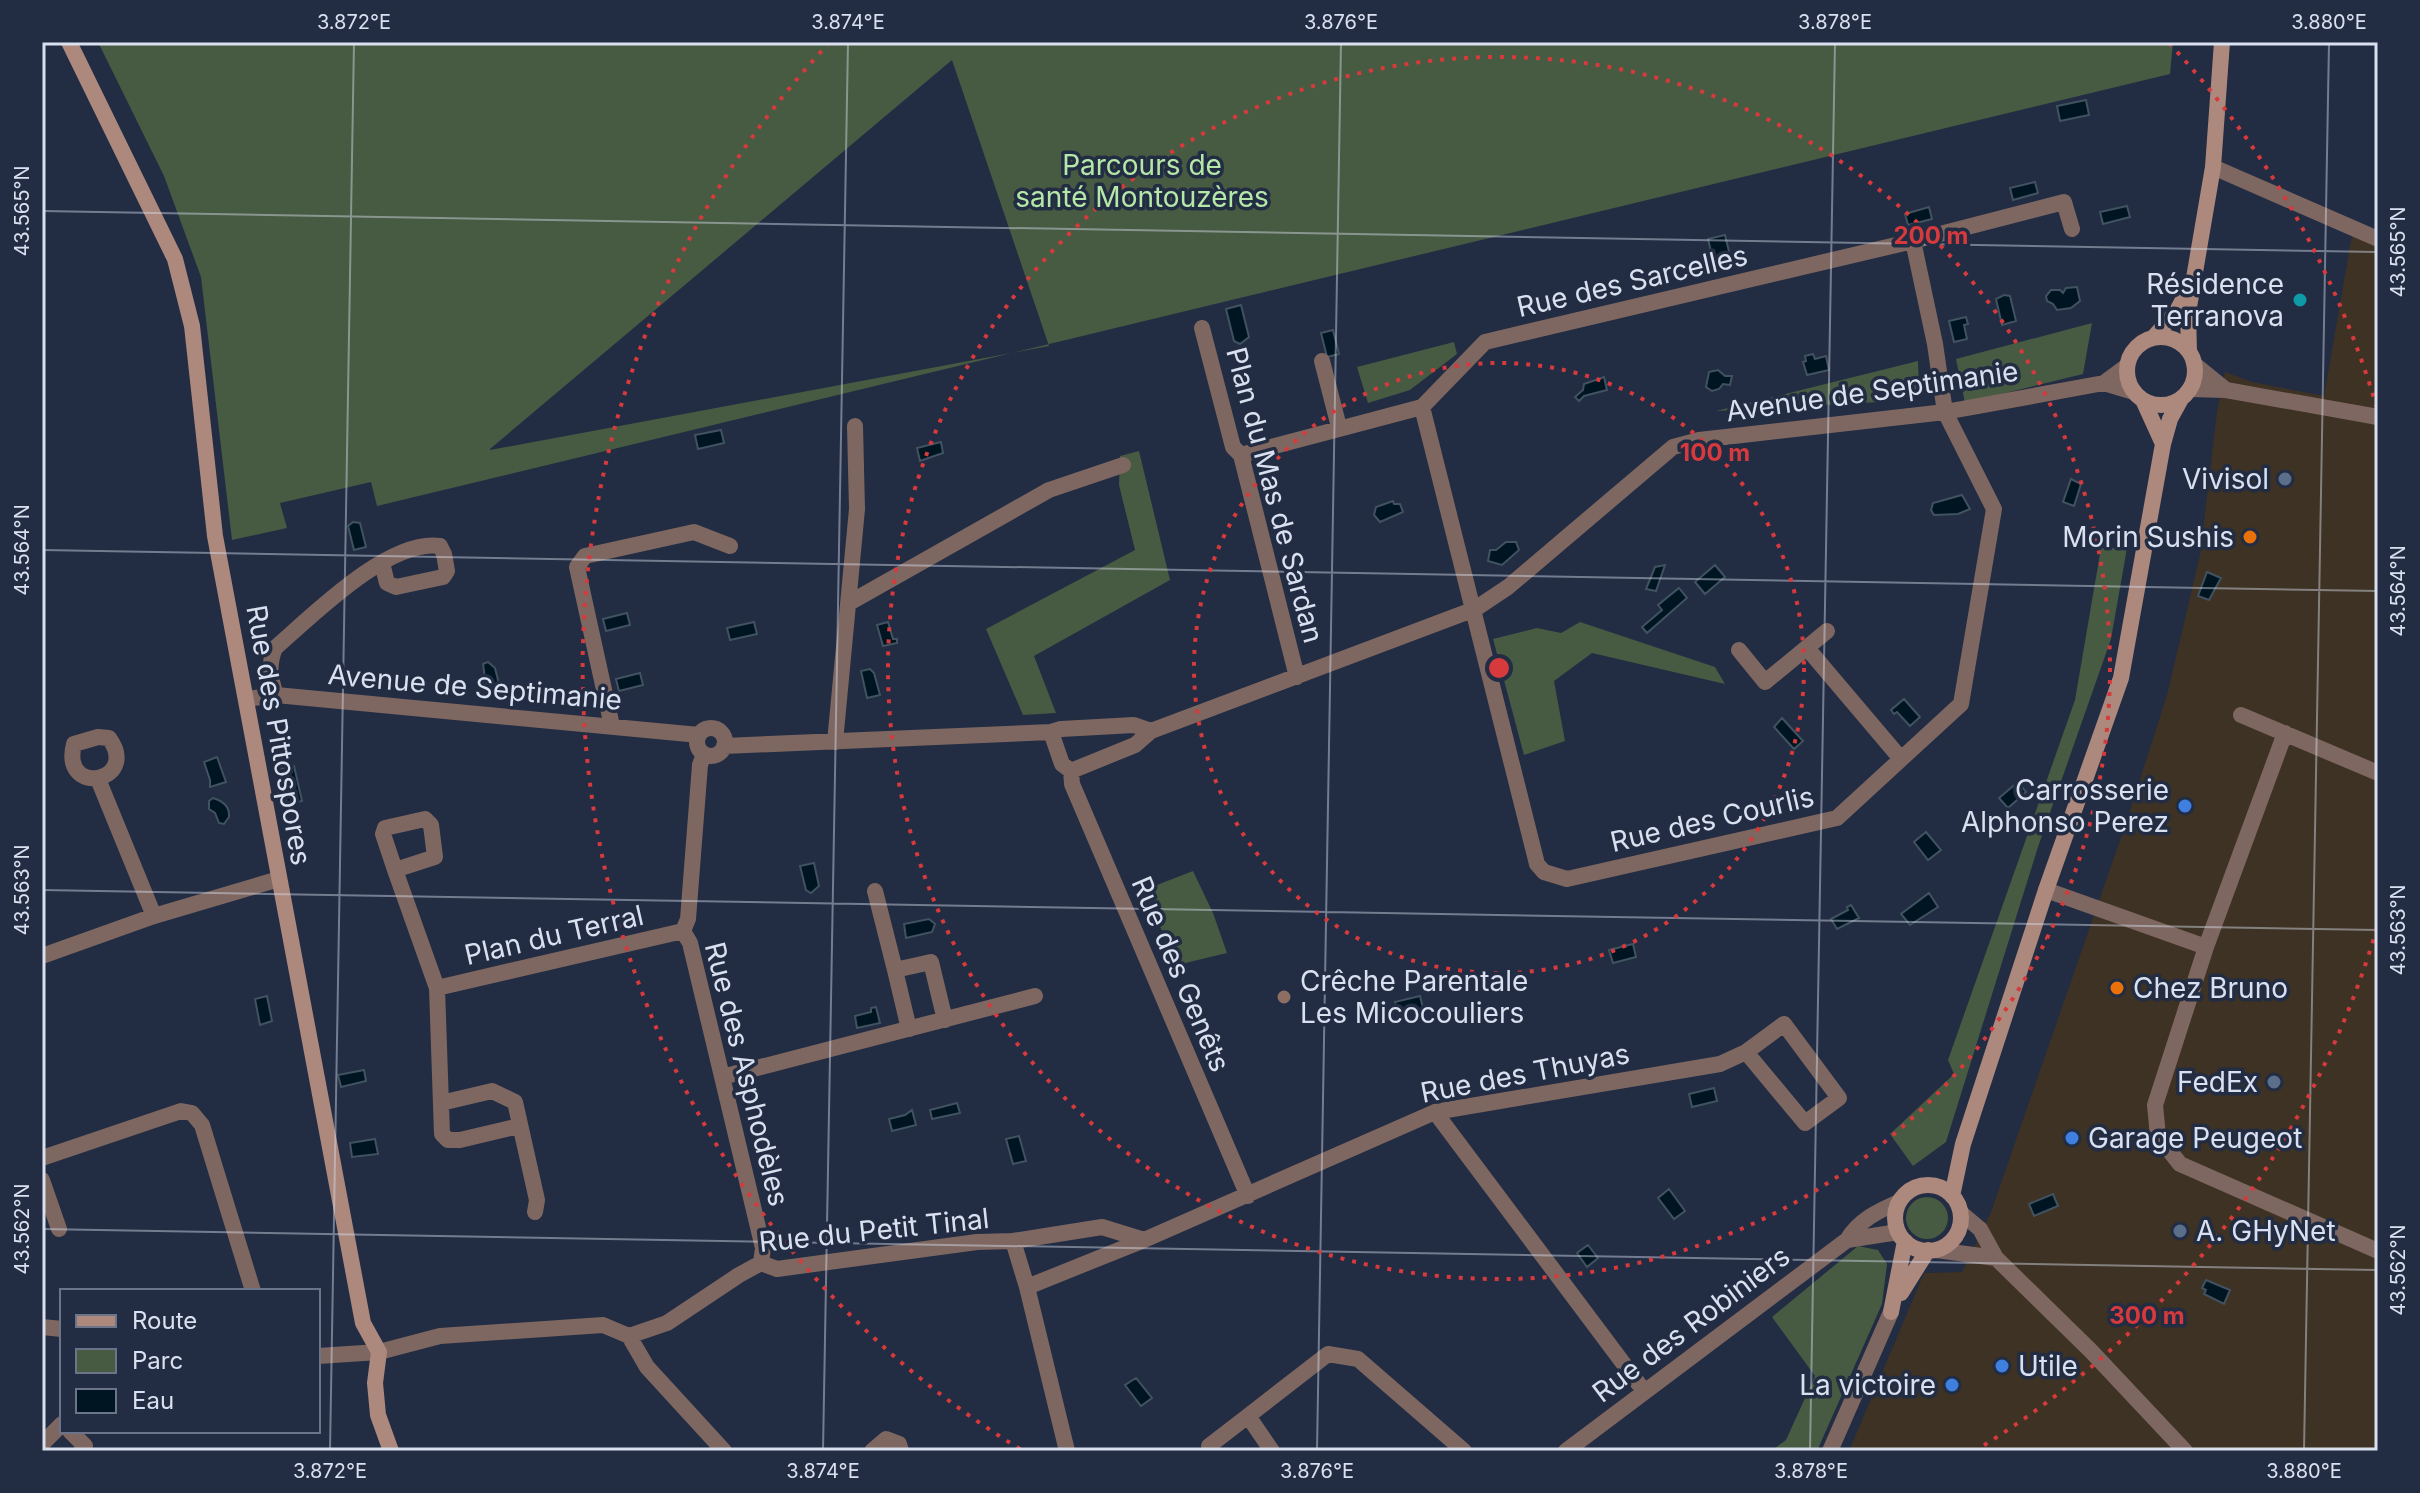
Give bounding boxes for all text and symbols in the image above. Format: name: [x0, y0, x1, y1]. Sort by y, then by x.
text: 3.872°E: [317, 10, 391, 34]
text: 3.874°E: [811, 10, 885, 34]
text: 3.876°E: [1304, 10, 1378, 34]
text: 3.878°E: [1798, 10, 1872, 34]
text: 3.880°E: [2291, 10, 2367, 34]
park label: Parcours de santé Montouzères: [1015, 148, 1269, 214]
text: 43.565°N: [10, 165, 34, 257]
text: 43.565°N: [2386, 206, 2410, 298]
text: 200 m: [1893, 221, 1969, 250]
street label: Rue des Sarcelles: [1513, 238, 1751, 324]
place label: Résidence Terranova: [2146, 267, 2284, 333]
marker: Résidence Terranova: [2291, 291, 2309, 309]
street label: Plan du Mas de Sardan: [1219, 344, 1331, 646]
street label: Avenue de Septimanie: [1724, 354, 2020, 428]
text: 100 m: [1680, 438, 1750, 467]
place label: Vivisol: [2182, 462, 2269, 496]
marker: Vivisol: [2276, 470, 2294, 488]
text: 43.564°N: [10, 504, 34, 596]
place label: Morin Sushis: [2062, 520, 2234, 554]
marker: Morin Sushis: [2241, 528, 2259, 546]
text: 43.564°N: [2386, 545, 2410, 637]
street label: Rue des Pittospores: [239, 602, 319, 868]
centre of rings: [1485, 654, 1513, 682]
street label: Avenue de Septimanie: [327, 657, 623, 717]
place label: Carrosserie Alphonso Perez: [1961, 773, 2169, 839]
street label: Rue des Courlis: [1607, 779, 1817, 859]
marker: Carrosserie Alphonso Perez: [2176, 797, 2194, 815]
text: 43.563°N: [10, 844, 34, 936]
street label: Rue des Genêts: [1125, 871, 1237, 1077]
text: 43.563°N: [2386, 884, 2410, 976]
street label: Plan du Terral: [461, 898, 647, 972]
street label: Rue des Asphodèles: [698, 938, 796, 1210]
place label: Crêche Parentale Les Micocouliers: [1300, 964, 1528, 1030]
place label: Chez Bruno: [2133, 971, 2288, 1005]
marker: Chez Bruno: [2108, 979, 2126, 997]
marker: Crêche Parentale Les Micocouliers: [1275, 988, 1293, 1006]
street label: Rue des Thuyas: [1418, 1036, 1632, 1110]
place label: FedEx: [2177, 1065, 2258, 1099]
marker: FedEx: [2265, 1073, 2283, 1091]
place label: Garage Peugeot: [2088, 1121, 2302, 1155]
marker: Garage Peugeot: [2063, 1129, 2081, 1147]
text: 43.562°N: [10, 1183, 34, 1275]
street label: Rue du Petit Tinal: [757, 1201, 991, 1259]
place label: A. GHyNet: [2196, 1214, 2336, 1248]
marker: A. GHyNet: [2171, 1222, 2189, 1240]
text: 43.562°N: [2386, 1224, 2410, 1316]
street label: Rue des Robiniers: [1586, 1239, 1796, 1409]
legend: [60, 1289, 320, 1433]
text: 300 m: [2109, 1301, 2185, 1330]
text: Route: [132, 1306, 197, 1335]
text: Parc: [132, 1346, 183, 1375]
place label: Utile: [2018, 1349, 2078, 1383]
marker: Utile: [1993, 1357, 2011, 1375]
place label: La victoire: [1799, 1368, 1936, 1402]
marker: La victoire: [1943, 1376, 1961, 1394]
text: Eau: [132, 1386, 174, 1415]
text: 3.872°E: [293, 1459, 367, 1483]
text: 3.874°E: [786, 1459, 860, 1483]
text: 3.876°E: [1280, 1459, 1354, 1483]
text: 3.878°E: [1774, 1459, 1848, 1483]
text: 3.880°E: [2266, 1459, 2342, 1483]

